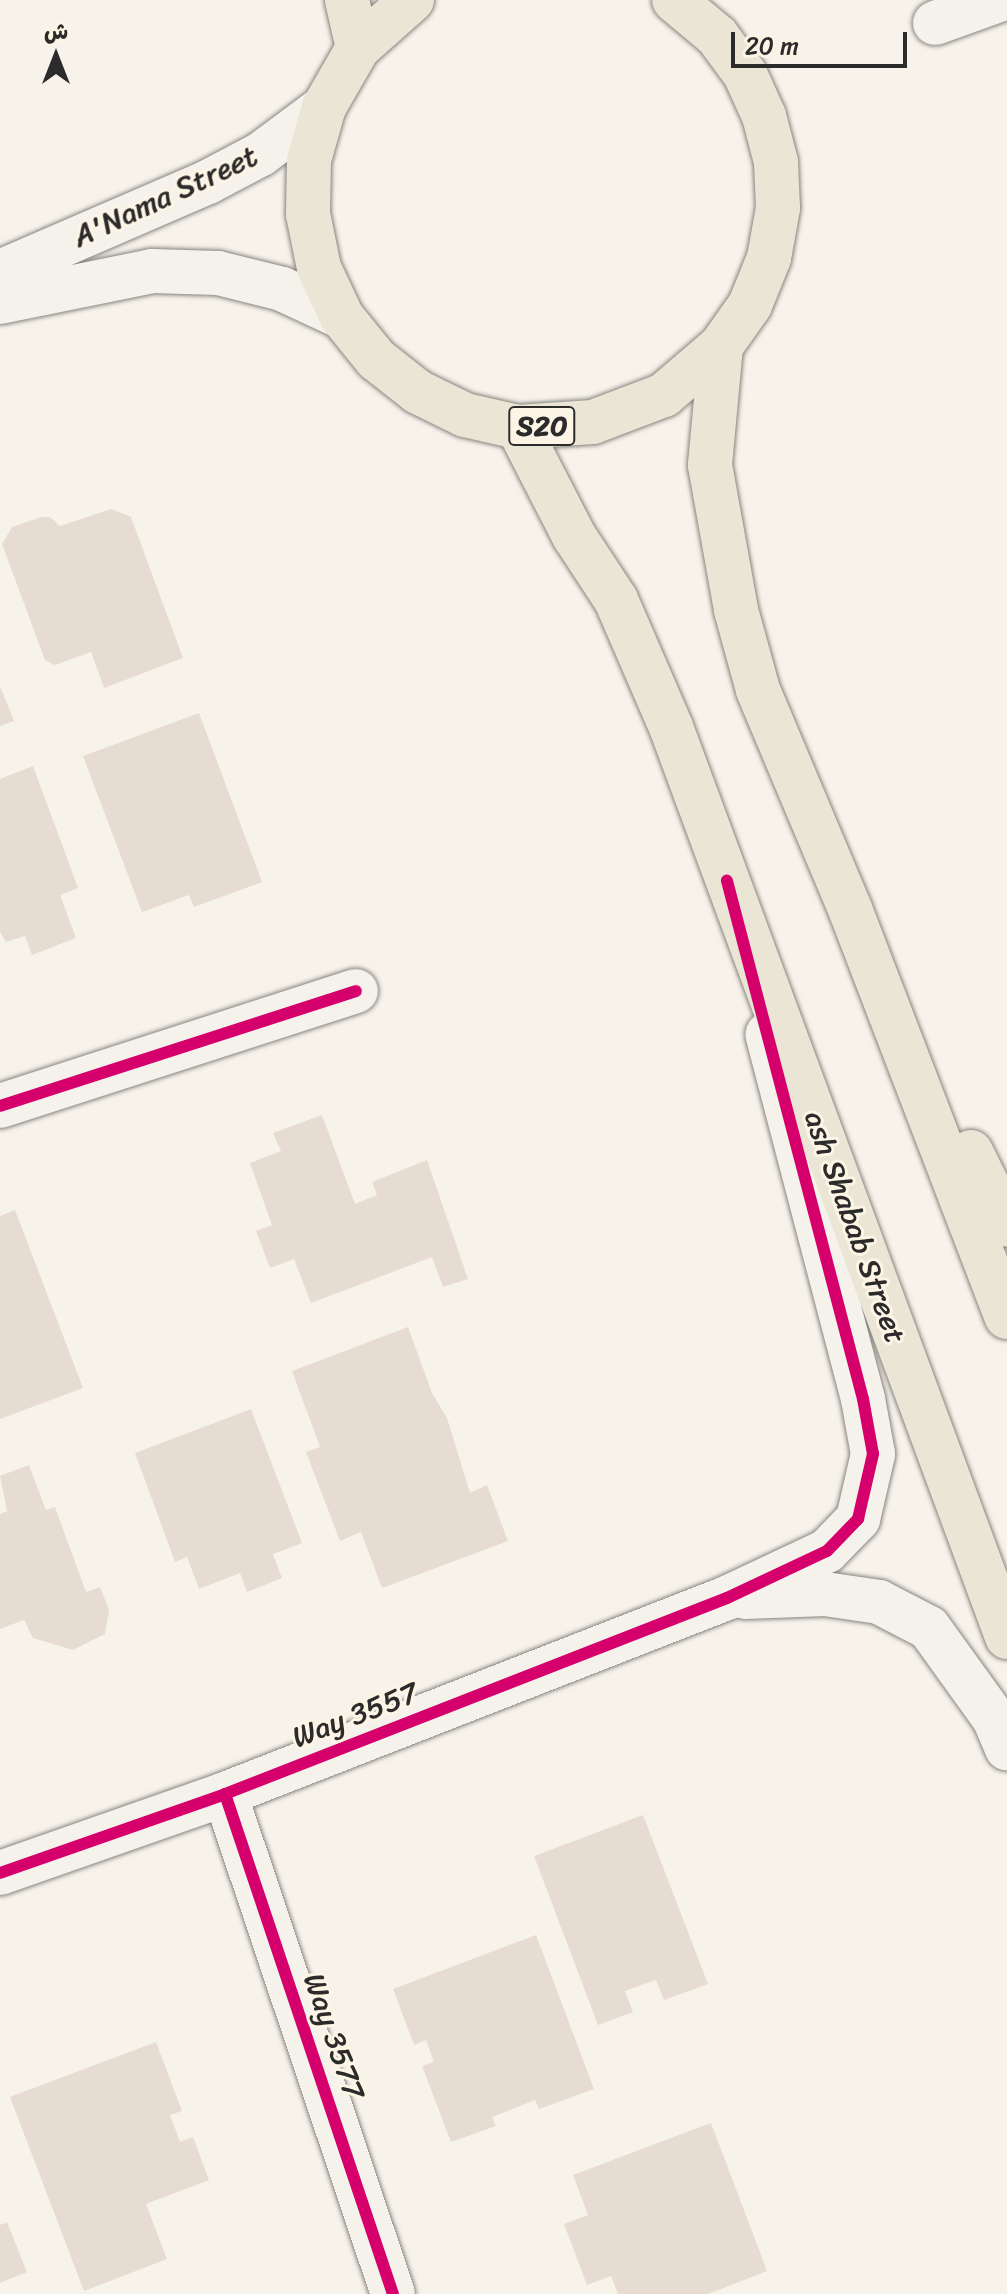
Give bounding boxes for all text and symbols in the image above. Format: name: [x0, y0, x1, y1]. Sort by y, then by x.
text: ش: [44, 12, 68, 51]
north arrow: [16, 16, 96, 96]
scale bar: [735, 16, 911, 66]
text: 20 m: [745, 25, 799, 67]
street label: A'Nama Street: [67, 137, 263, 255]
road number: S20: [508, 402, 576, 450]
street label: ash Shabab Street: [796, 1106, 914, 1348]
street label: Way 3557: [287, 1675, 423, 1755]
street label: Way 3577: [296, 1968, 372, 2104]

